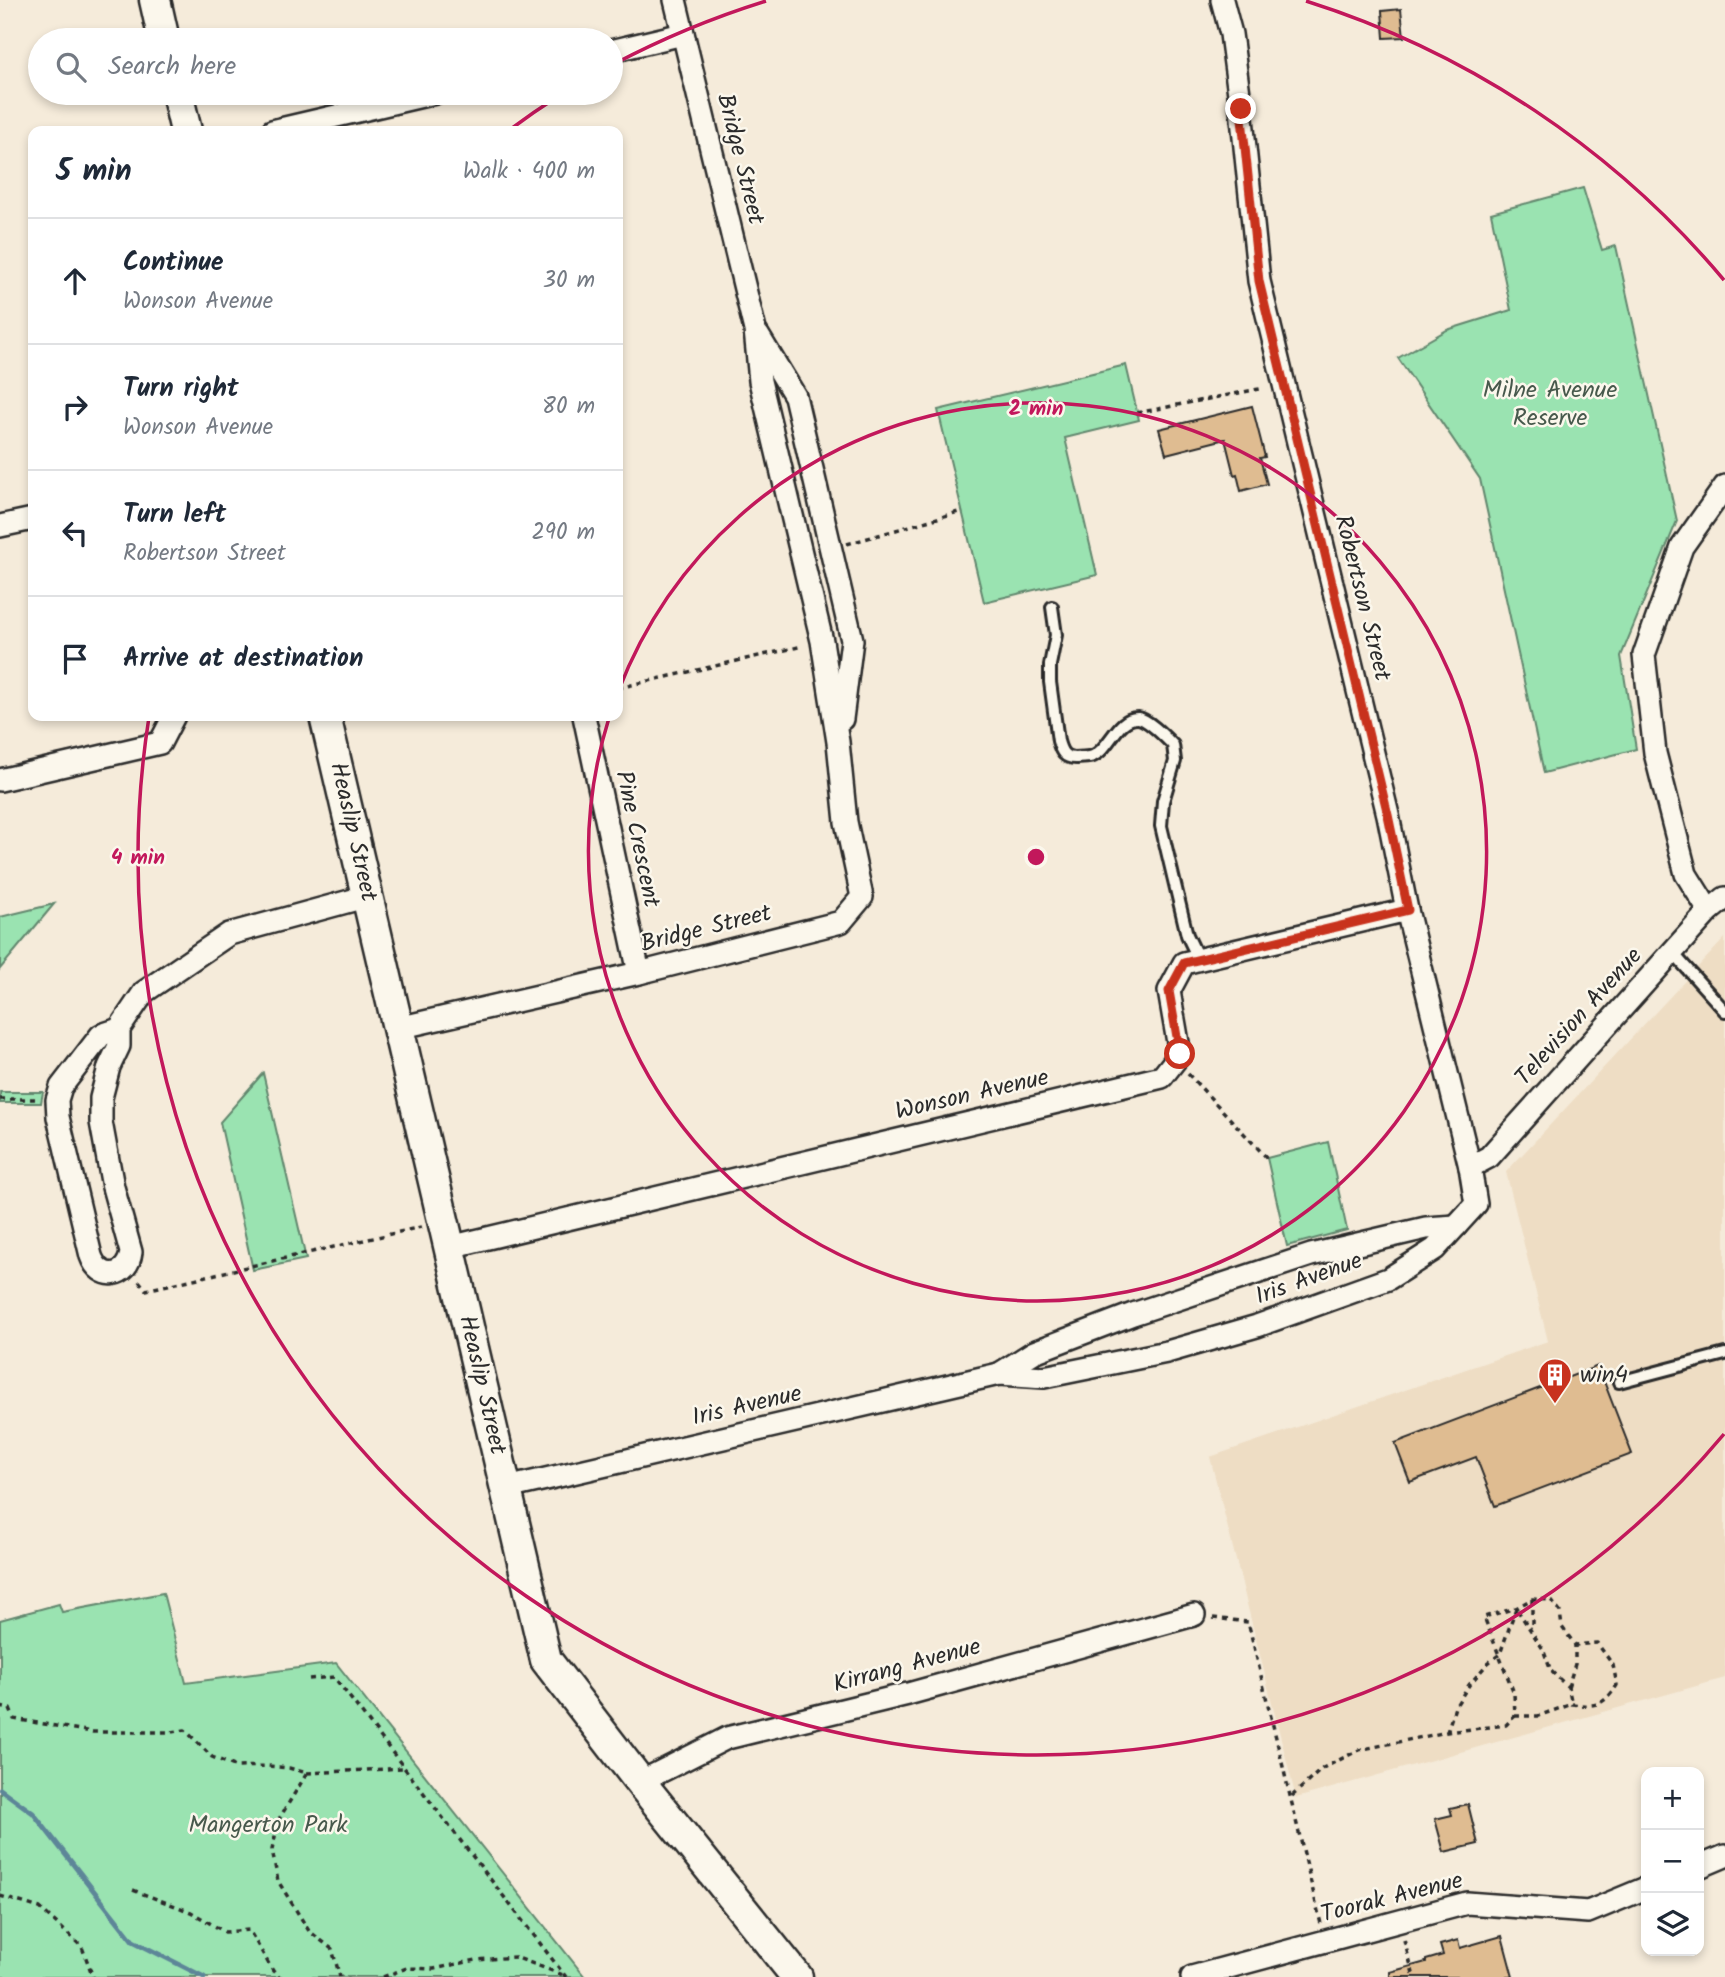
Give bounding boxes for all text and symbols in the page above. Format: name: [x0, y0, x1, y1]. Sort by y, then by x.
search box: [28, 28, 623, 105]
text: Search here: [108, 46, 236, 88]
icon: search: [52, 48, 90, 86]
street label: Bridge Street: [705, 89, 775, 229]
route end: [1225, 93, 1256, 124]
text: 5 min: [56, 148, 132, 196]
text: Walk · 400 m: [463, 154, 595, 190]
text: Continue: [123, 242, 224, 284]
icon: ahead: [56, 262, 94, 300]
text: 30 m: [543, 263, 595, 299]
text: Wonson Avenue: [123, 284, 273, 320]
text: Turn right: [123, 368, 239, 410]
park label: Milne Avenue Reserve: [1483, 371, 1617, 438]
icon: right: [56, 388, 94, 426]
text: 80 m: [542, 389, 595, 425]
text: 2 min: [1009, 393, 1063, 426]
text: Wonson Avenue: [123, 410, 273, 446]
text: Turn left: [123, 494, 226, 536]
street label: Robertson Street: [1323, 511, 1402, 686]
icon: left: [56, 514, 94, 552]
text: 290 m: [531, 515, 595, 551]
text: Robertson Street: [123, 536, 286, 572]
text: Arrive at destination: [123, 638, 363, 680]
icon: arrive: [56, 640, 94, 678]
street label: Heaslip Street: [318, 758, 388, 906]
street label: Pine Crescent: [603, 767, 671, 912]
text: 4 min: [111, 842, 165, 875]
centre of rings: [1024, 845, 1048, 869]
street label: Bridge Street: [636, 894, 776, 964]
street label: Television Avenue: [1506, 938, 1653, 1095]
route start: [1164, 1038, 1195, 1069]
street label: Wonson Avenue: [891, 1058, 1053, 1132]
street label: Iris Avenue: [1250, 1242, 1368, 1316]
street label: Heaslip Street: [447, 1311, 517, 1459]
building icon: win4: [1536, 1356, 1574, 1405]
place label: win4: [1580, 1356, 1628, 1395]
street label: Iris Avenue: [688, 1374, 806, 1438]
street label: Kirrang Avenue: [829, 1628, 985, 1704]
map controls: [1641, 1767, 1704, 1956]
button: +: [1641, 1767, 1704, 1830]
park label: Mangerton Park: [188, 1806, 348, 1845]
button: −: [1641, 1830, 1704, 1893]
street label: Toorak Avenue: [1317, 1861, 1467, 1934]
button: layers: [1641, 1893, 1704, 1956]

